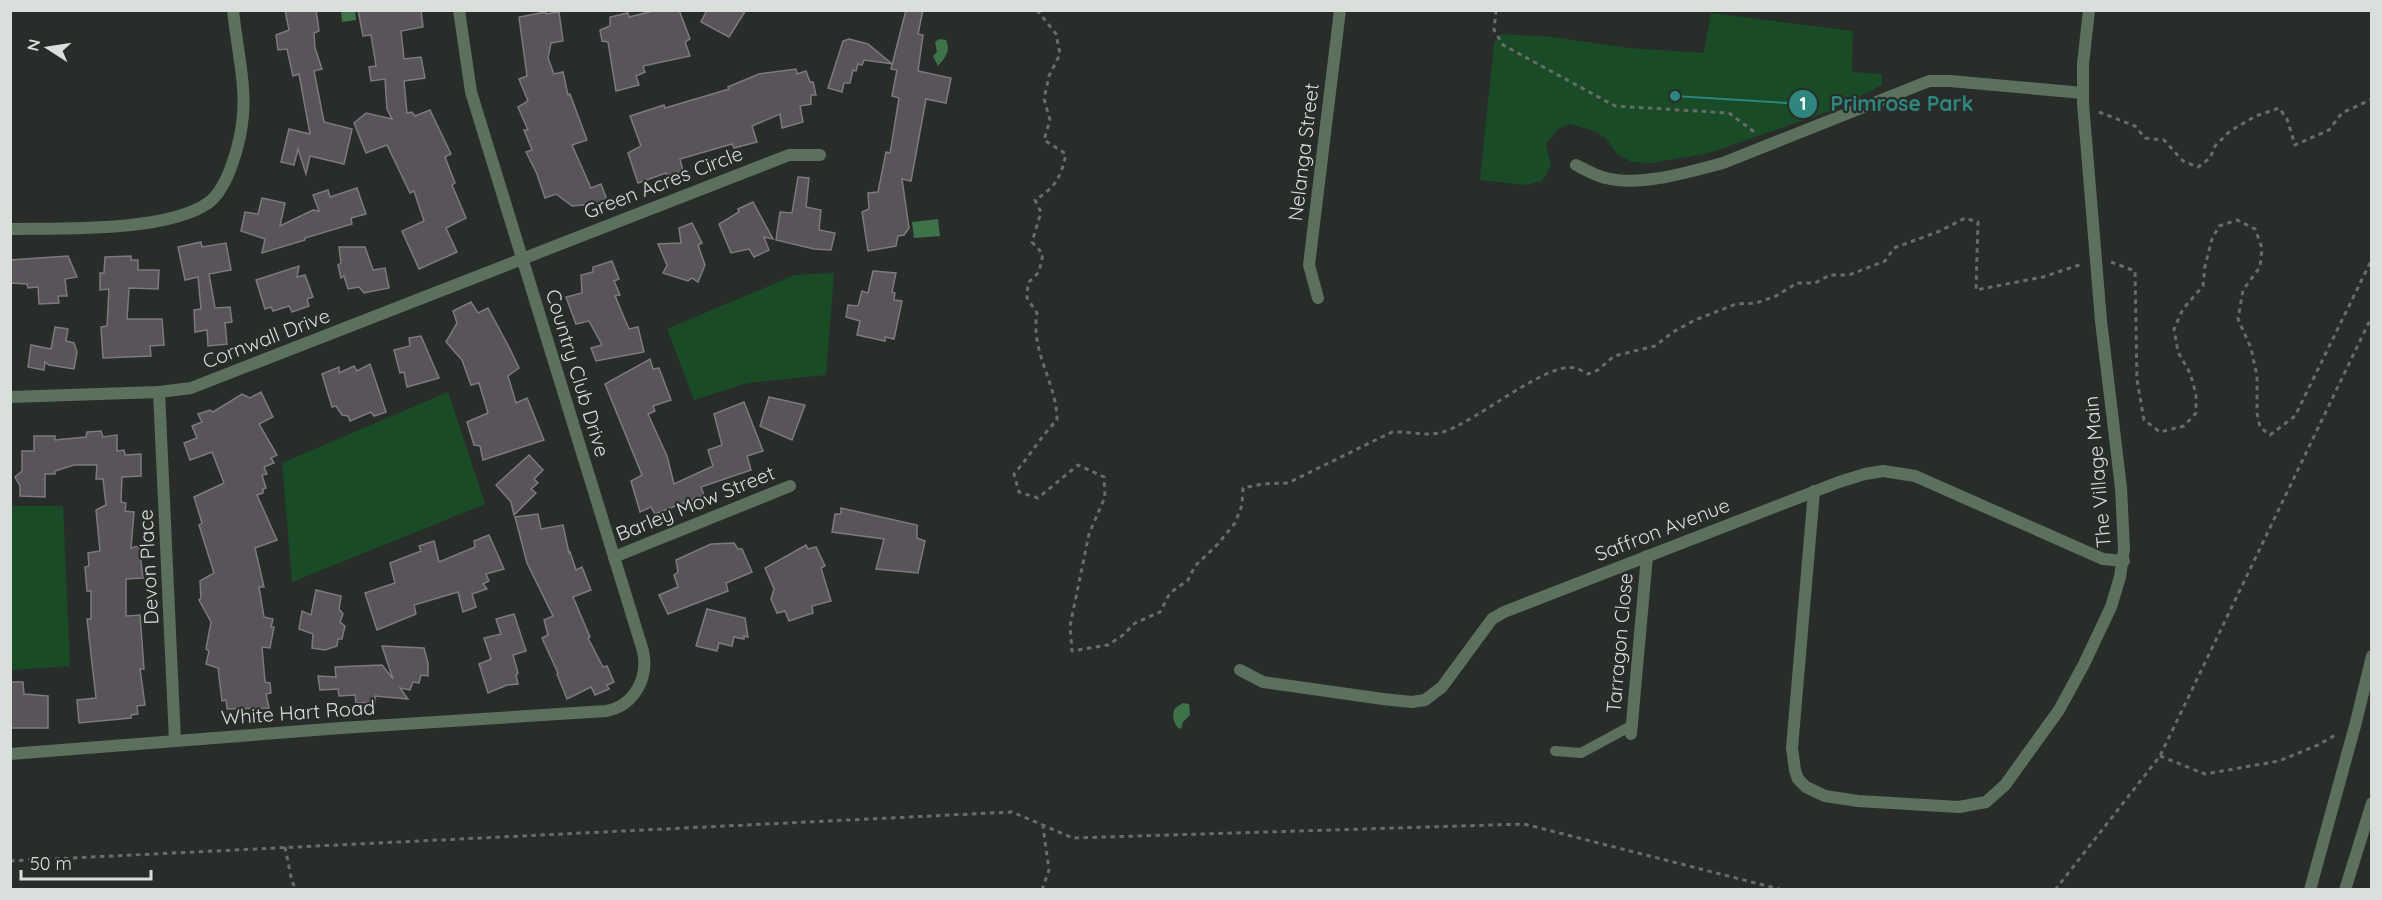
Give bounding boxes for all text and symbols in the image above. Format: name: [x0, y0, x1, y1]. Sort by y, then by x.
north arrow: [18, 18, 78, 78]
text: N: [22, 37, 44, 53]
street label: Nelanga Street: [1282, 81, 1324, 222]
callout: Primrose Park: [1788, 84, 1985, 123]
text: Primrose Park: [1830, 90, 1974, 116]
text: 1: [1799, 92, 1807, 115]
street label: Green Acres Circle: [580, 140, 746, 224]
street label: Country Club Drive: [541, 286, 615, 460]
street label: Cornwall Drive: [199, 302, 333, 374]
street label: The Village Main: [2078, 395, 2116, 549]
street label: Barley Mow Street: [612, 460, 778, 546]
street label: Saffron Avenue: [1591, 492, 1733, 566]
street label: Devon Place: [132, 509, 164, 625]
street label: Tarragon Close: [1600, 572, 1638, 714]
street label: White Hart Road: [220, 694, 376, 730]
scale bar: [21, 843, 152, 881]
text: 50 m: [30, 852, 72, 875]

